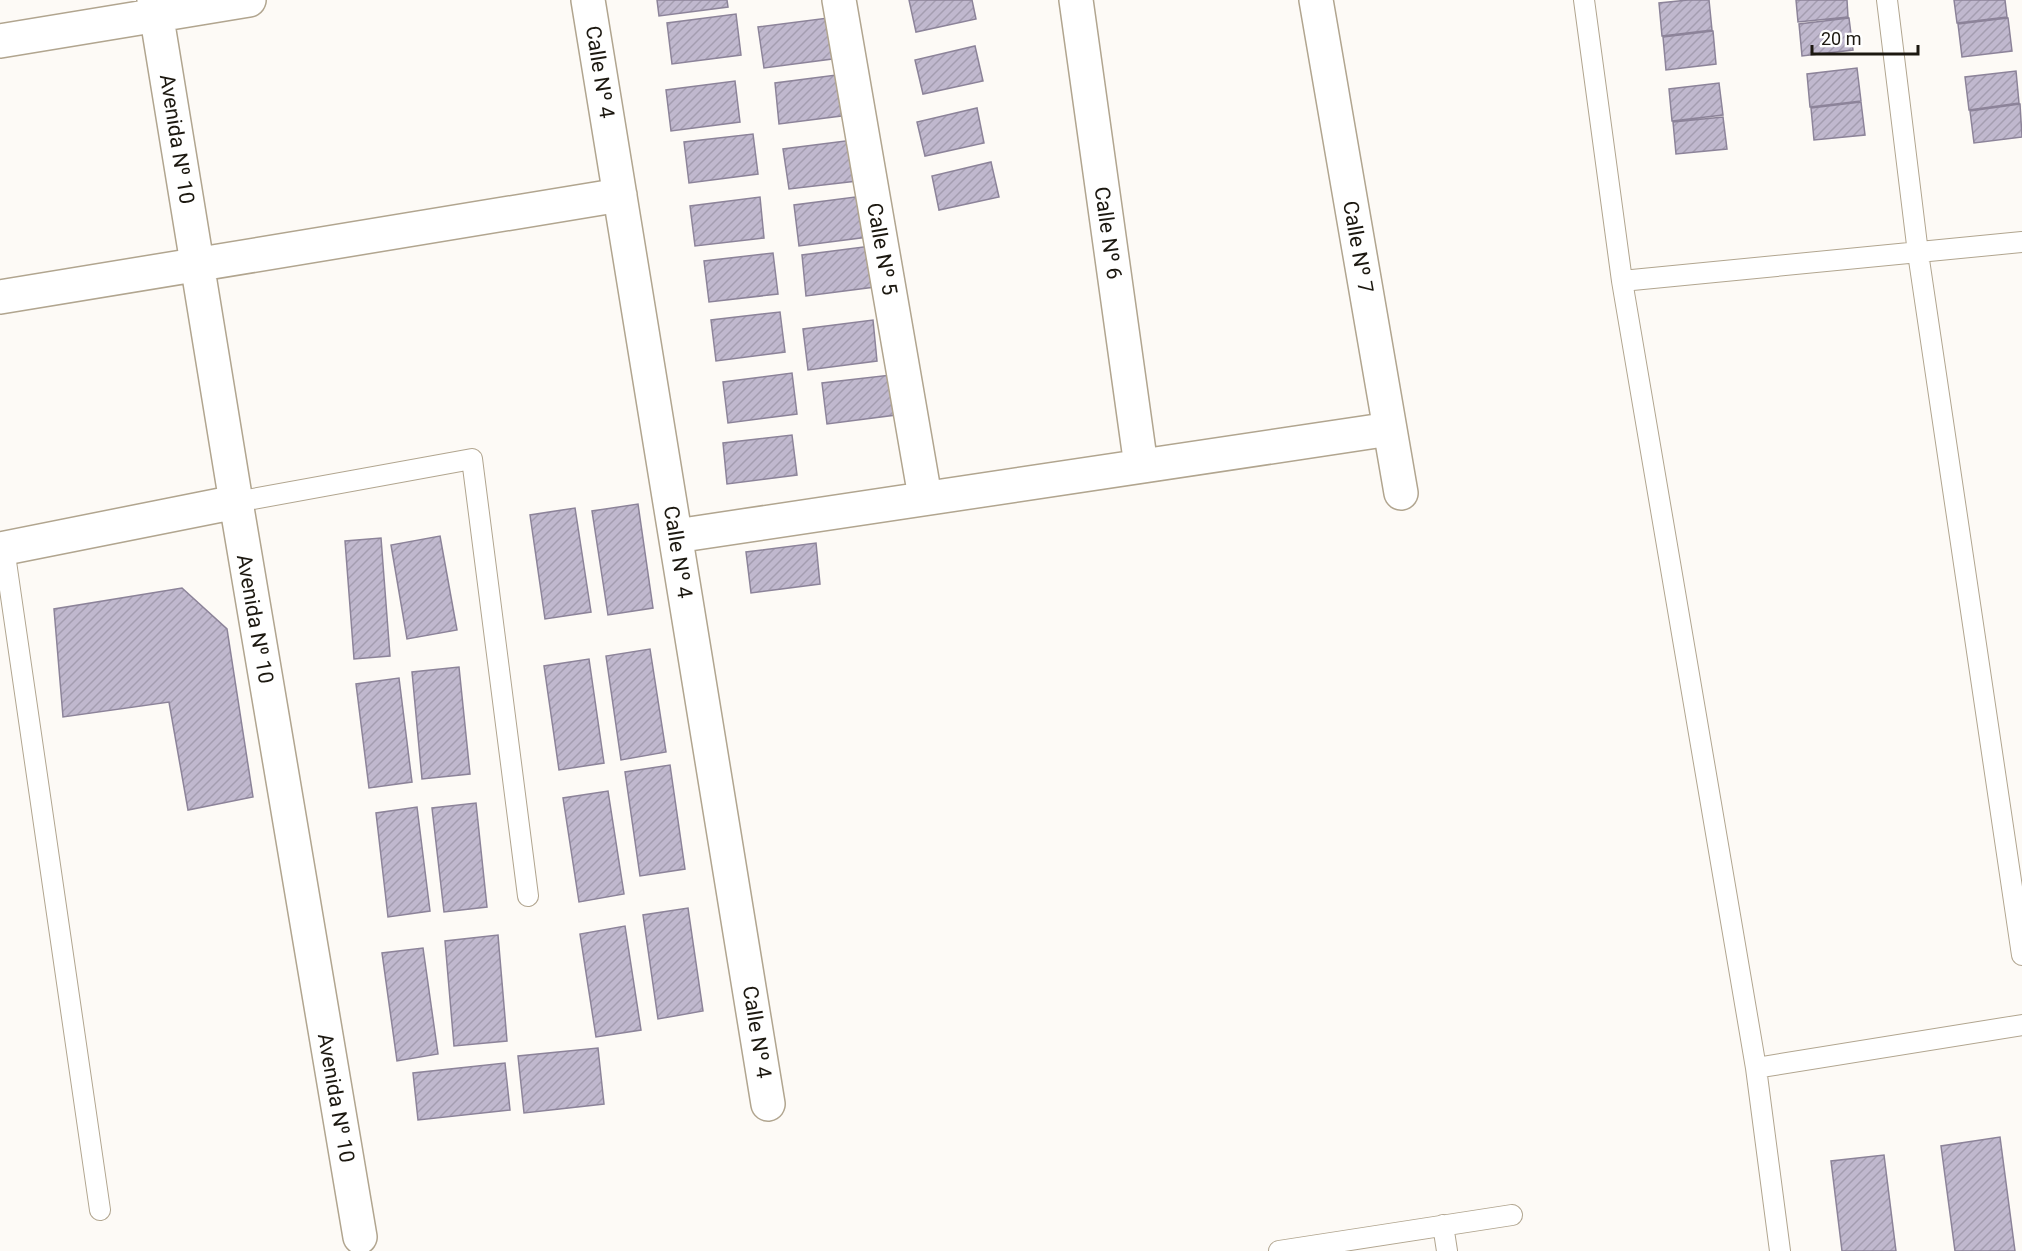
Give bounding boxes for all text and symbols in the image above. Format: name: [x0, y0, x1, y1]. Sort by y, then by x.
scale bar: [1812, 18, 1918, 56]
street label: Calle Nº 4: [581, 24, 619, 120]
text: 20 m: [1821, 28, 1861, 49]
street label: Avenida N⁰ 10: [155, 72, 199, 206]
street label: Calle Nº 6: [1090, 185, 1126, 281]
street label: Calle Nº 7: [1338, 199, 1378, 295]
street label: Calle Nº 5: [862, 201, 902, 297]
street label: Calle Nº 4: [659, 504, 697, 600]
street label: Avenida N⁰ 10: [232, 552, 278, 686]
street label: Calle Nº 4: [738, 984, 776, 1080]
street label: Avenida N⁰ 10: [313, 1031, 359, 1165]

